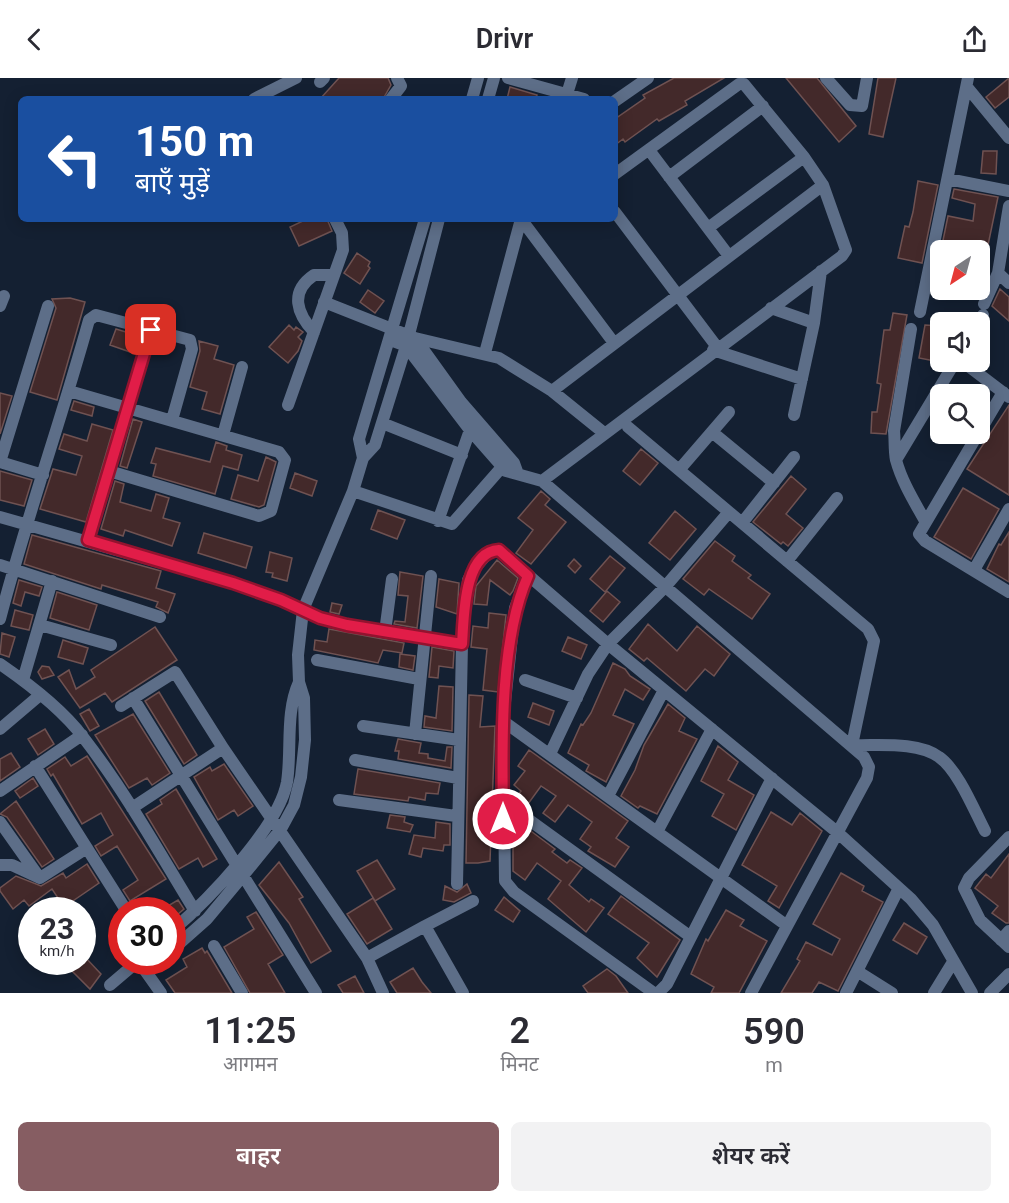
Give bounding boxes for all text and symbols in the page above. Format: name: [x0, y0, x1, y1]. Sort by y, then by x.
icon: back: [18, 23, 51, 56]
text: Drivr: [476, 23, 533, 55]
icon: share: [958, 23, 991, 56]
text: 150 m: [135, 117, 254, 166]
icon: left: [36, 120, 114, 198]
text: बाएँ मुड़ें: [135, 167, 210, 199]
north arrow: [930, 240, 990, 300]
map controls: [930, 240, 990, 444]
pin: [125, 304, 176, 355]
button: sound: [930, 312, 990, 372]
icon: arrive: [134, 313, 167, 346]
button: search: [930, 384, 990, 444]
position arrow: [471, 787, 535, 851]
speed limit sign: 30: [108, 897, 186, 975]
text: 23: [40, 911, 74, 946]
text: km/h: [39, 942, 75, 960]
text: 11:25: [204, 1010, 296, 1052]
text: 2: [509, 1010, 530, 1052]
text: 590: [743, 1011, 805, 1053]
text: आगमन: [223, 1052, 278, 1076]
text: मिनट: [501, 1052, 539, 1076]
text: m: [765, 1053, 783, 1077]
button: बाहर: [18, 1122, 499, 1191]
button: शेयर करें: [511, 1122, 991, 1191]

